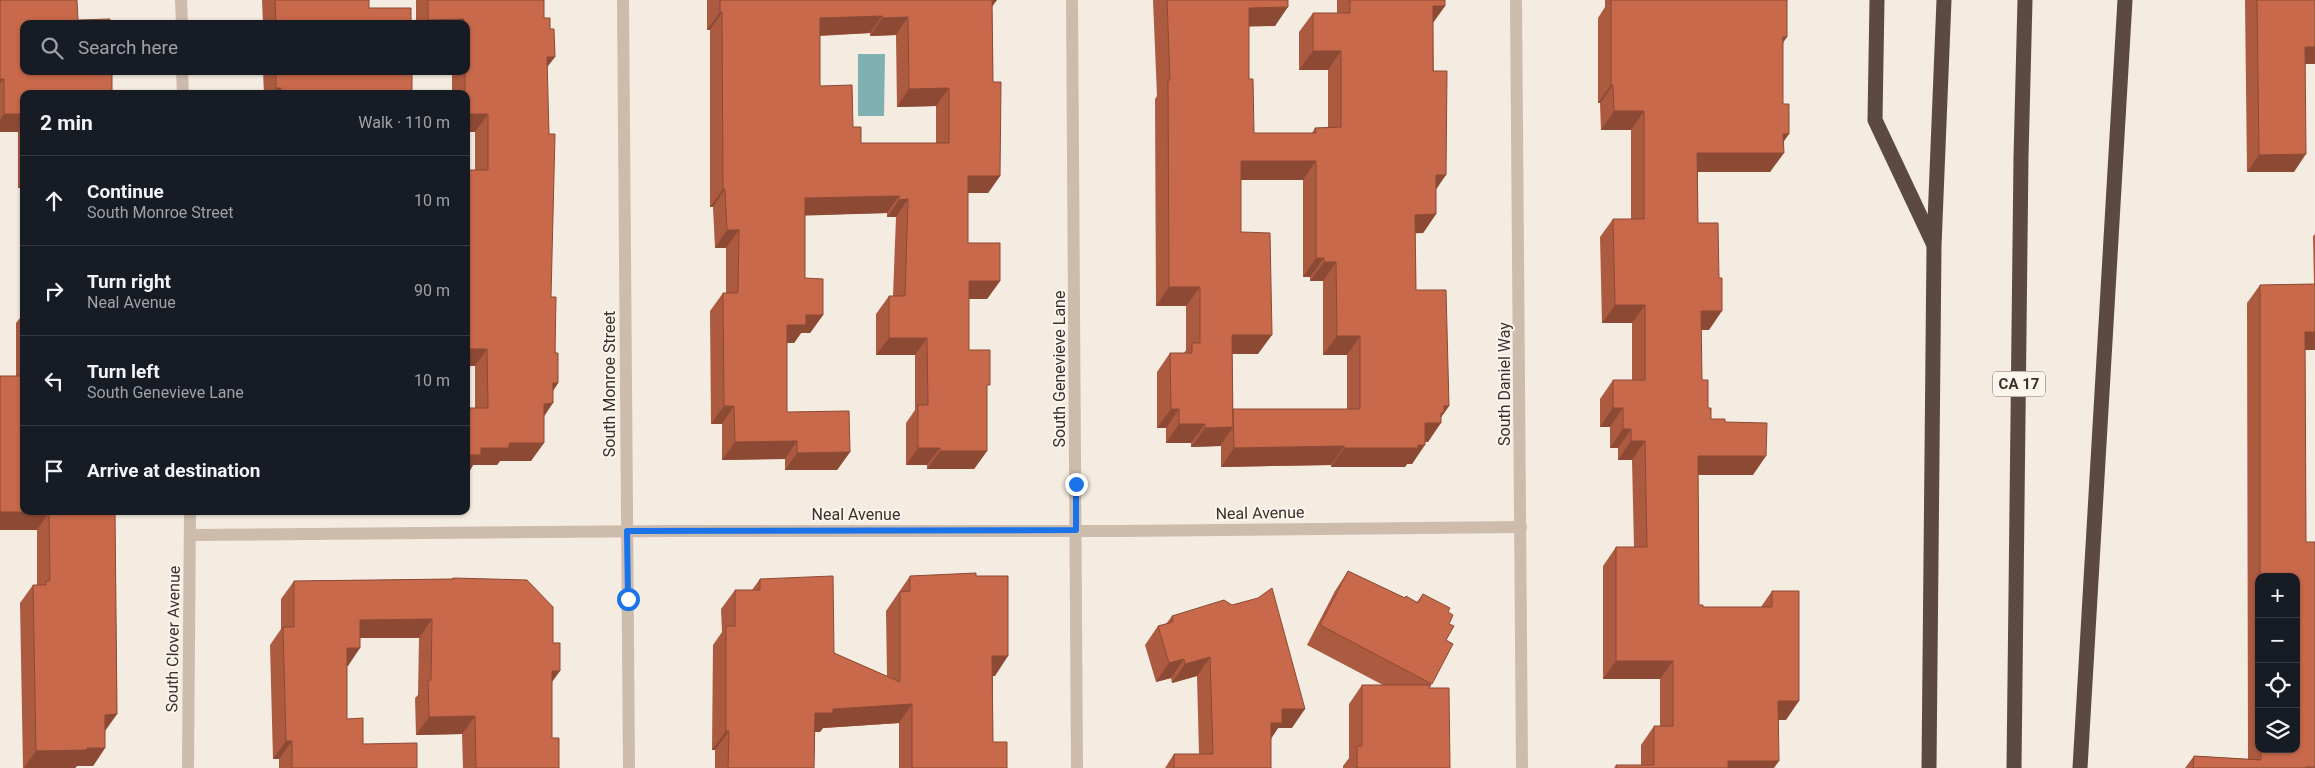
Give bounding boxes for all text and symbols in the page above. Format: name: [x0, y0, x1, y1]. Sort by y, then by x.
search box: [20, 20, 470, 75]
icon: search: [38, 34, 66, 62]
text: Search here: [78, 36, 178, 59]
text: 2 min: [40, 111, 93, 135]
text: Walk · 110 m: [358, 113, 450, 132]
text: Continue: [87, 180, 164, 203]
icon: ahead: [40, 187, 68, 215]
text: 10 m: [414, 191, 450, 210]
text: South Monroe Street: [87, 203, 233, 222]
text: Turn right: [87, 270, 171, 293]
icon: right: [40, 277, 68, 305]
text: 90 m: [414, 281, 450, 300]
street label: South Genevieve Lane: [1050, 291, 1069, 447]
text: Neal Avenue: [87, 293, 176, 312]
street label: South Monroe Street: [600, 311, 619, 457]
street label: South Daniel Way: [1495, 322, 1514, 446]
text: Turn left: [87, 360, 160, 383]
icon: left: [40, 367, 68, 395]
text: 10 m: [414, 371, 450, 390]
road number: CA 17: [1993, 372, 2045, 396]
text: South Genevieve Lane: [87, 383, 244, 402]
icon: arrive: [40, 457, 68, 485]
text: Arrive at destination: [87, 459, 260, 482]
route end: [1065, 473, 1088, 496]
street label: Neal Avenue: [1215, 503, 1305, 523]
street label: Neal Avenue: [812, 505, 900, 524]
street label: South Clover Avenue: [162, 566, 184, 712]
map controls: [2255, 573, 2300, 753]
button: +: [2255, 573, 2300, 618]
route start: [617, 588, 640, 611]
button: −: [2255, 618, 2300, 663]
button: locate: [2255, 663, 2300, 708]
button: layers: [2255, 708, 2300, 753]

